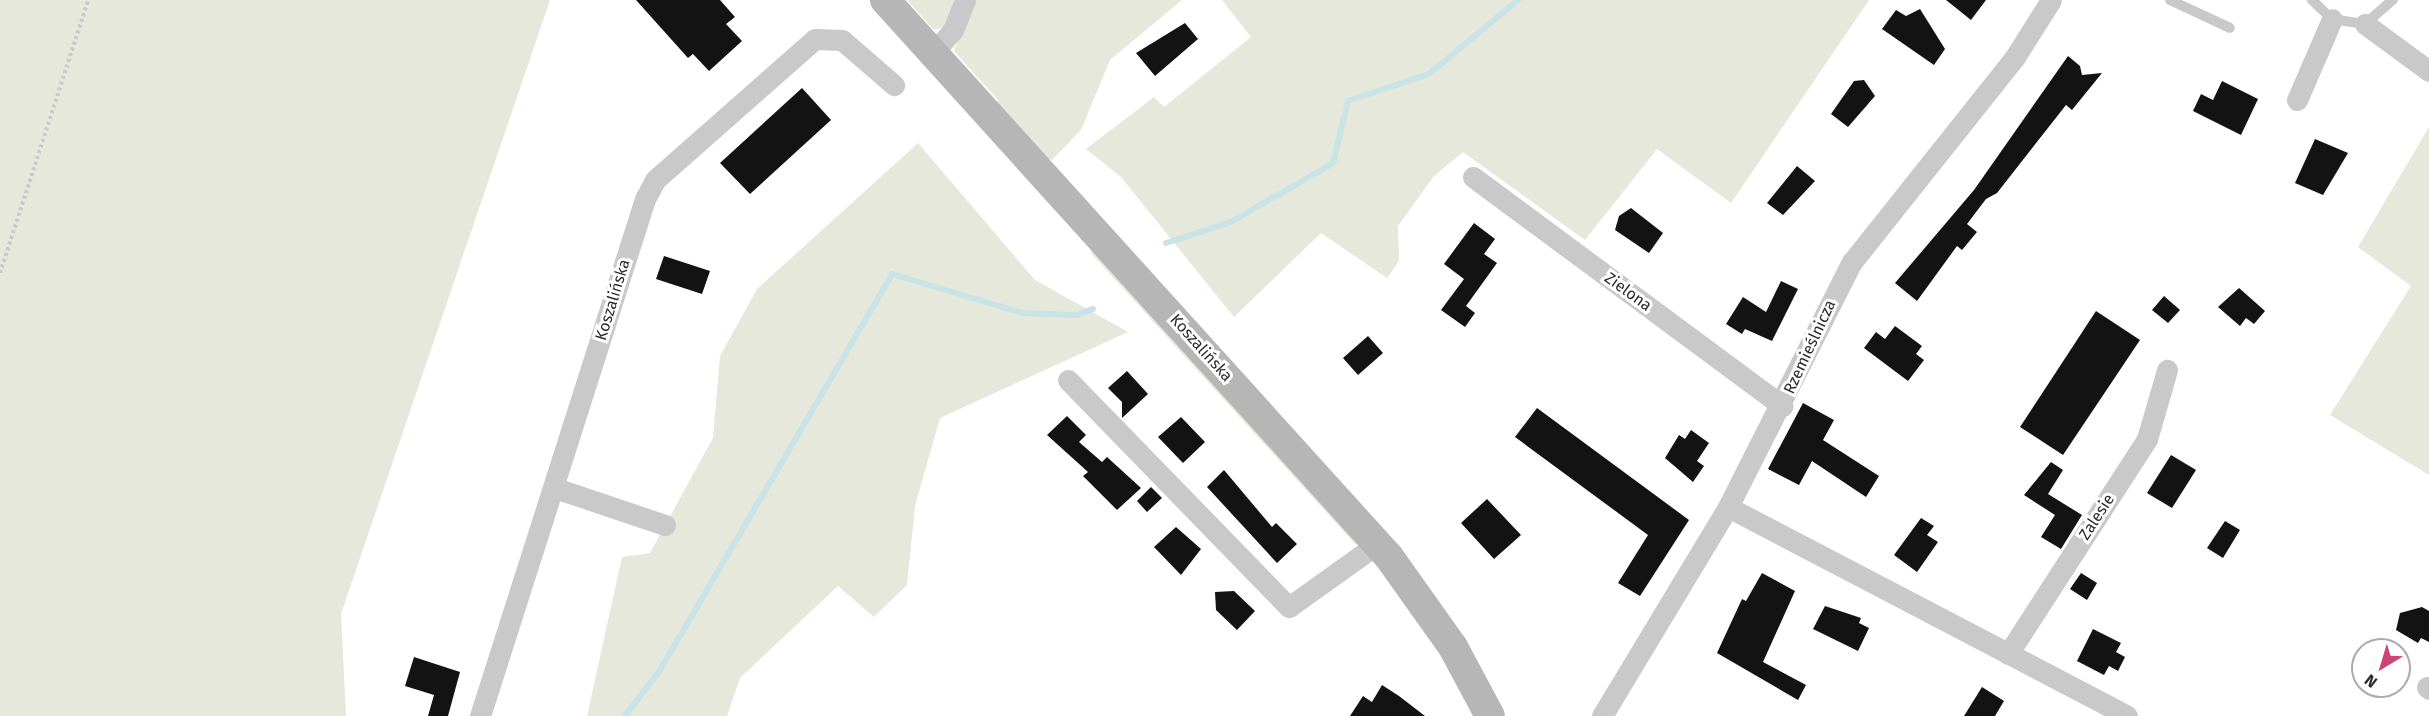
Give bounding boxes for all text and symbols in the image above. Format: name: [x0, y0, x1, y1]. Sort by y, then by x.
street label: Koszalińska: [592, 257, 634, 343]
street label: Zielona: [1601, 268, 1655, 316]
street label: Rzemieślnicza: [1780, 297, 1840, 397]
street label: Koszalińska: [1166, 310, 1236, 386]
street label: Zalesie: [2075, 491, 2119, 543]
north arrow: [2351, 638, 2411, 698]
text: N: [2361, 670, 2381, 692]

